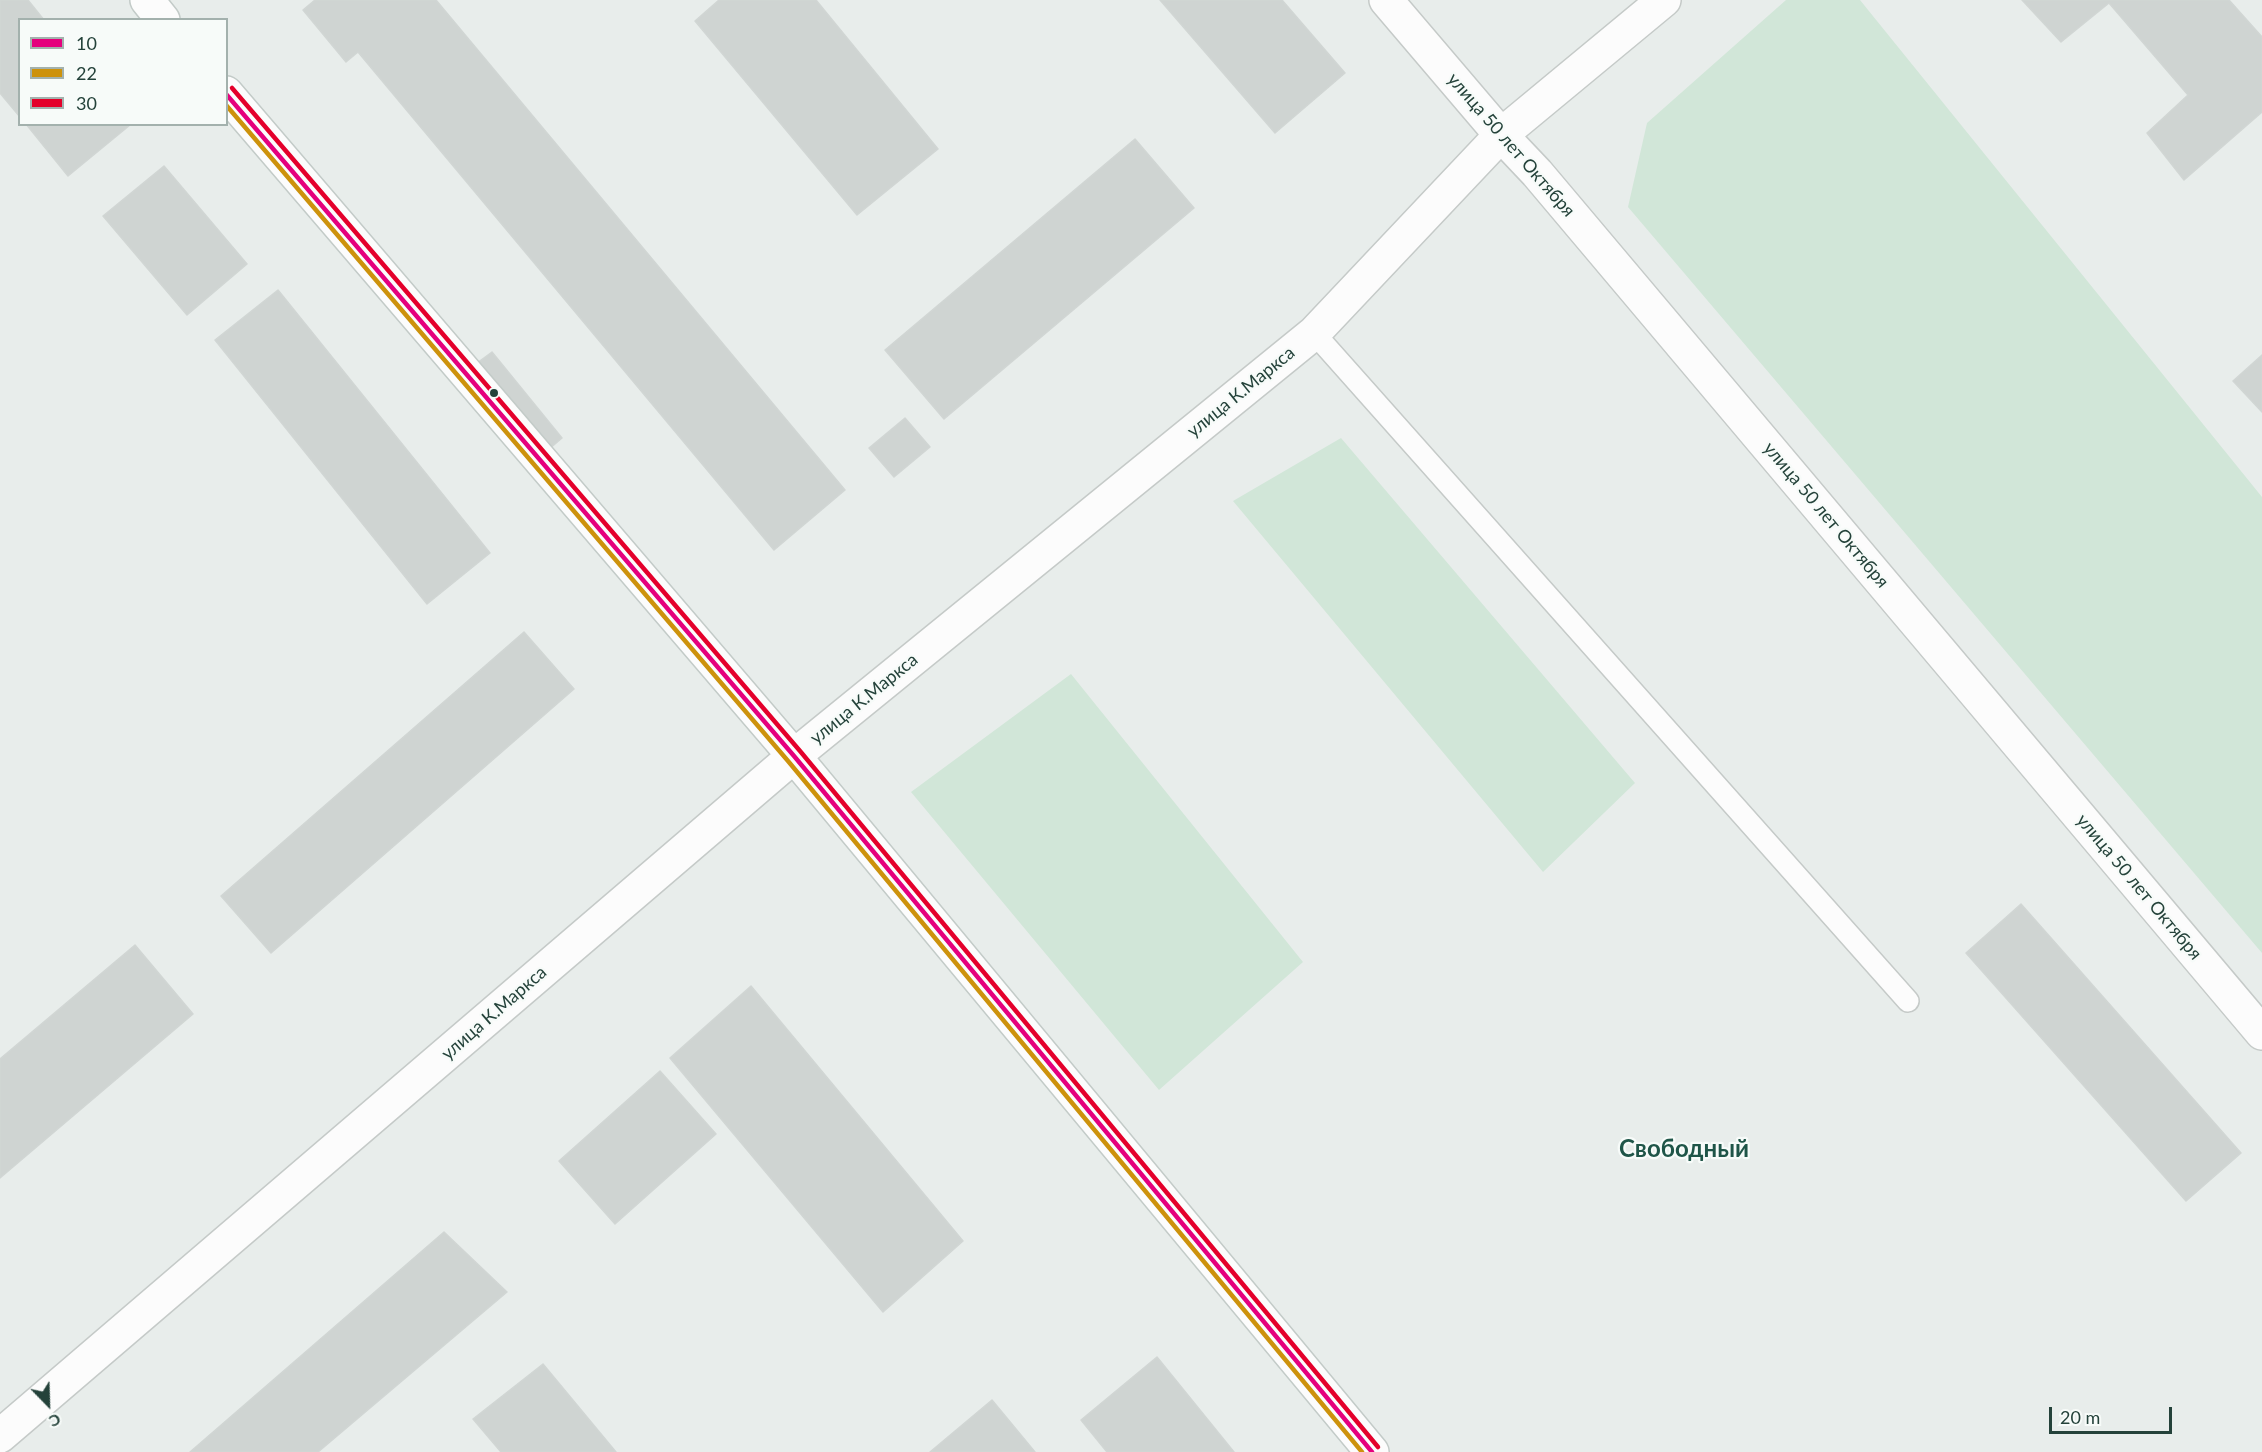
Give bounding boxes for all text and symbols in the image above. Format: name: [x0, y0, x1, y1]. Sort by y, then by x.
legend: [18, 18, 228, 126]
text: 10: [76, 32, 97, 54]
text: 22: [76, 62, 97, 84]
street label: улица 50 лет Октября: [1443, 69, 1579, 221]
text: 30: [76, 92, 97, 114]
street label: улица К.Маркса: [1183, 342, 1299, 442]
unlabelled marker: [488, 387, 500, 399]
street label: улица 50 лет Октября: [1759, 438, 1893, 592]
street label: улица К.Маркса: [806, 649, 922, 749]
street label: улица 50 лет Октября: [2072, 810, 2206, 964]
street label: улица К.Маркса: [437, 962, 551, 1064]
district label: Свободный: [1619, 1135, 1749, 1163]
north arrow: [18, 1374, 78, 1434]
scale bar: [2052, 1395, 2175, 1433]
text: 20 m: [2060, 1406, 2100, 1428]
text: С: [47, 1410, 64, 1432]

